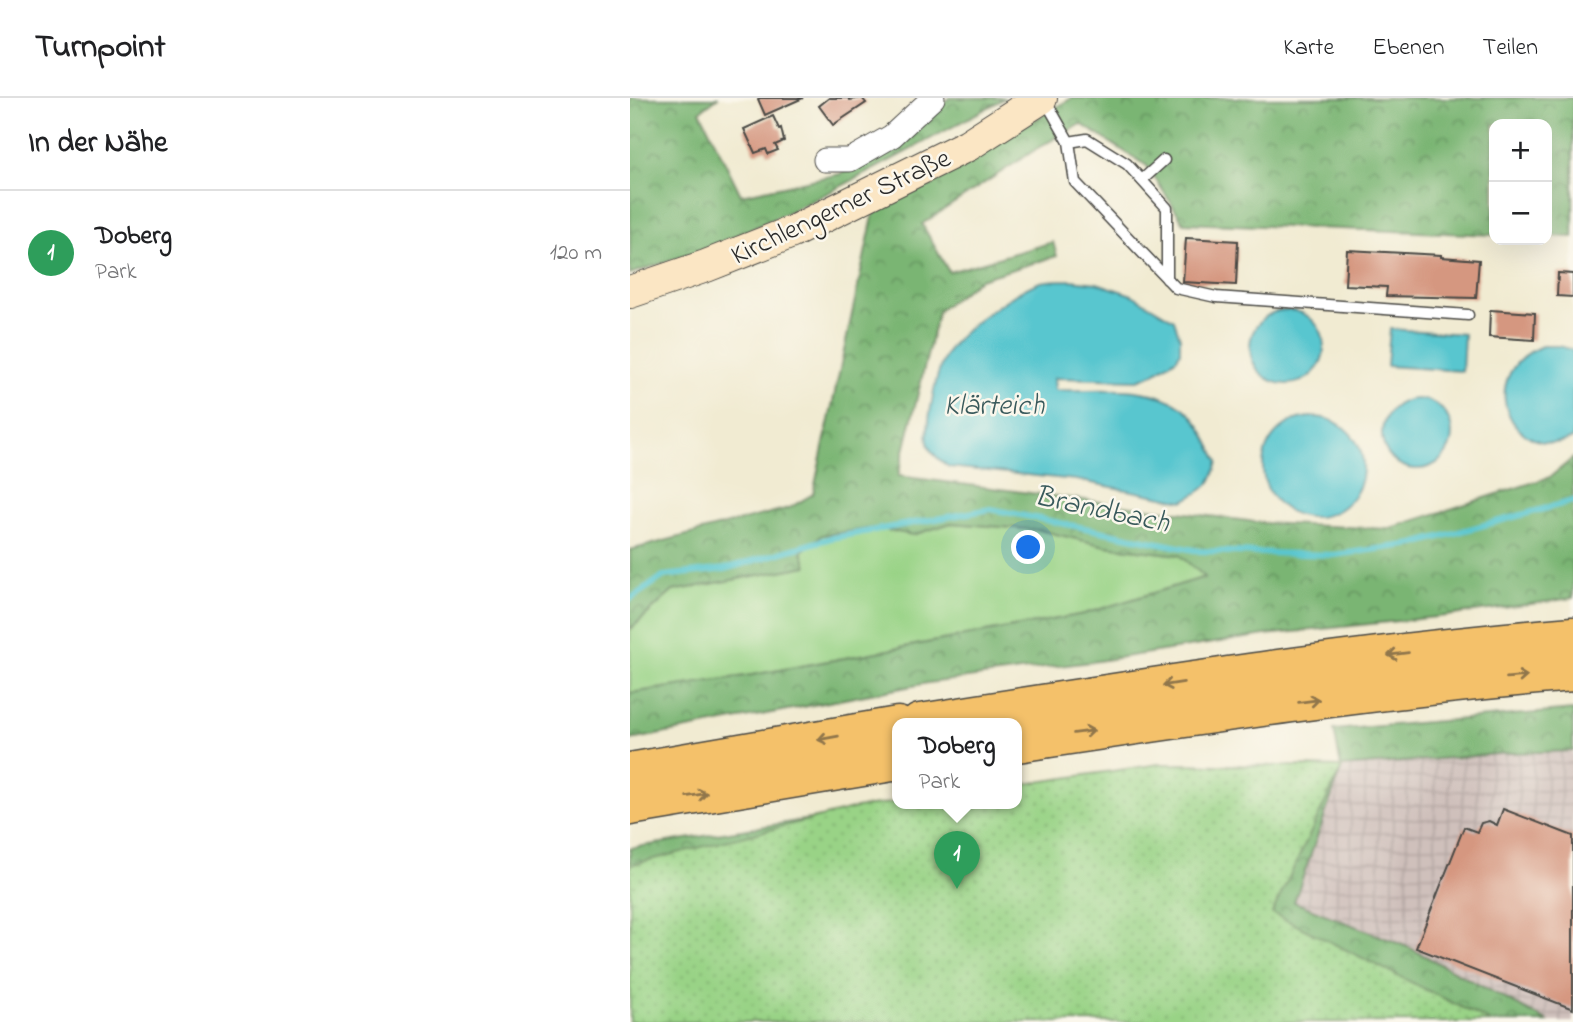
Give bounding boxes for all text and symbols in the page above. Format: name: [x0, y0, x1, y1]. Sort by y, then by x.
text: Turnpoint: [35, 24, 166, 72]
text: Karte: [1283, 31, 1334, 66]
text: Ebenen: [1372, 31, 1445, 66]
text: Teilen: [1483, 31, 1538, 66]
map controls: [1489, 119, 1552, 245]
button: +: [1489, 119, 1552, 182]
text: In der Nähe: [28, 122, 168, 166]
street label: Kirchlengerner Straße: [725, 139, 959, 277]
button: −: [1489, 182, 1552, 245]
text: Doberg: [95, 218, 172, 256]
text: 1: [47, 237, 55, 270]
text: 120 m: [550, 237, 602, 270]
text: Park: [95, 256, 137, 289]
water label: Klärteich: [944, 385, 1045, 429]
water label: Brandbach: [1030, 475, 1174, 547]
your location: [1011, 530, 1045, 564]
one-way arrow: [1387, 647, 1410, 660]
one-way arrow: [1505, 670, 1528, 683]
one-way arrow: [1162, 678, 1185, 691]
one-way arrow: [1297, 694, 1320, 707]
popup: [892, 718, 1022, 809]
one-way arrow: [1072, 726, 1095, 739]
text: Doberg: [919, 728, 995, 766]
one-way arrow: [817, 732, 840, 745]
text: Park: [919, 766, 960, 799]
one-way arrow: [685, 788, 708, 801]
pin: 1: [934, 831, 980, 889]

